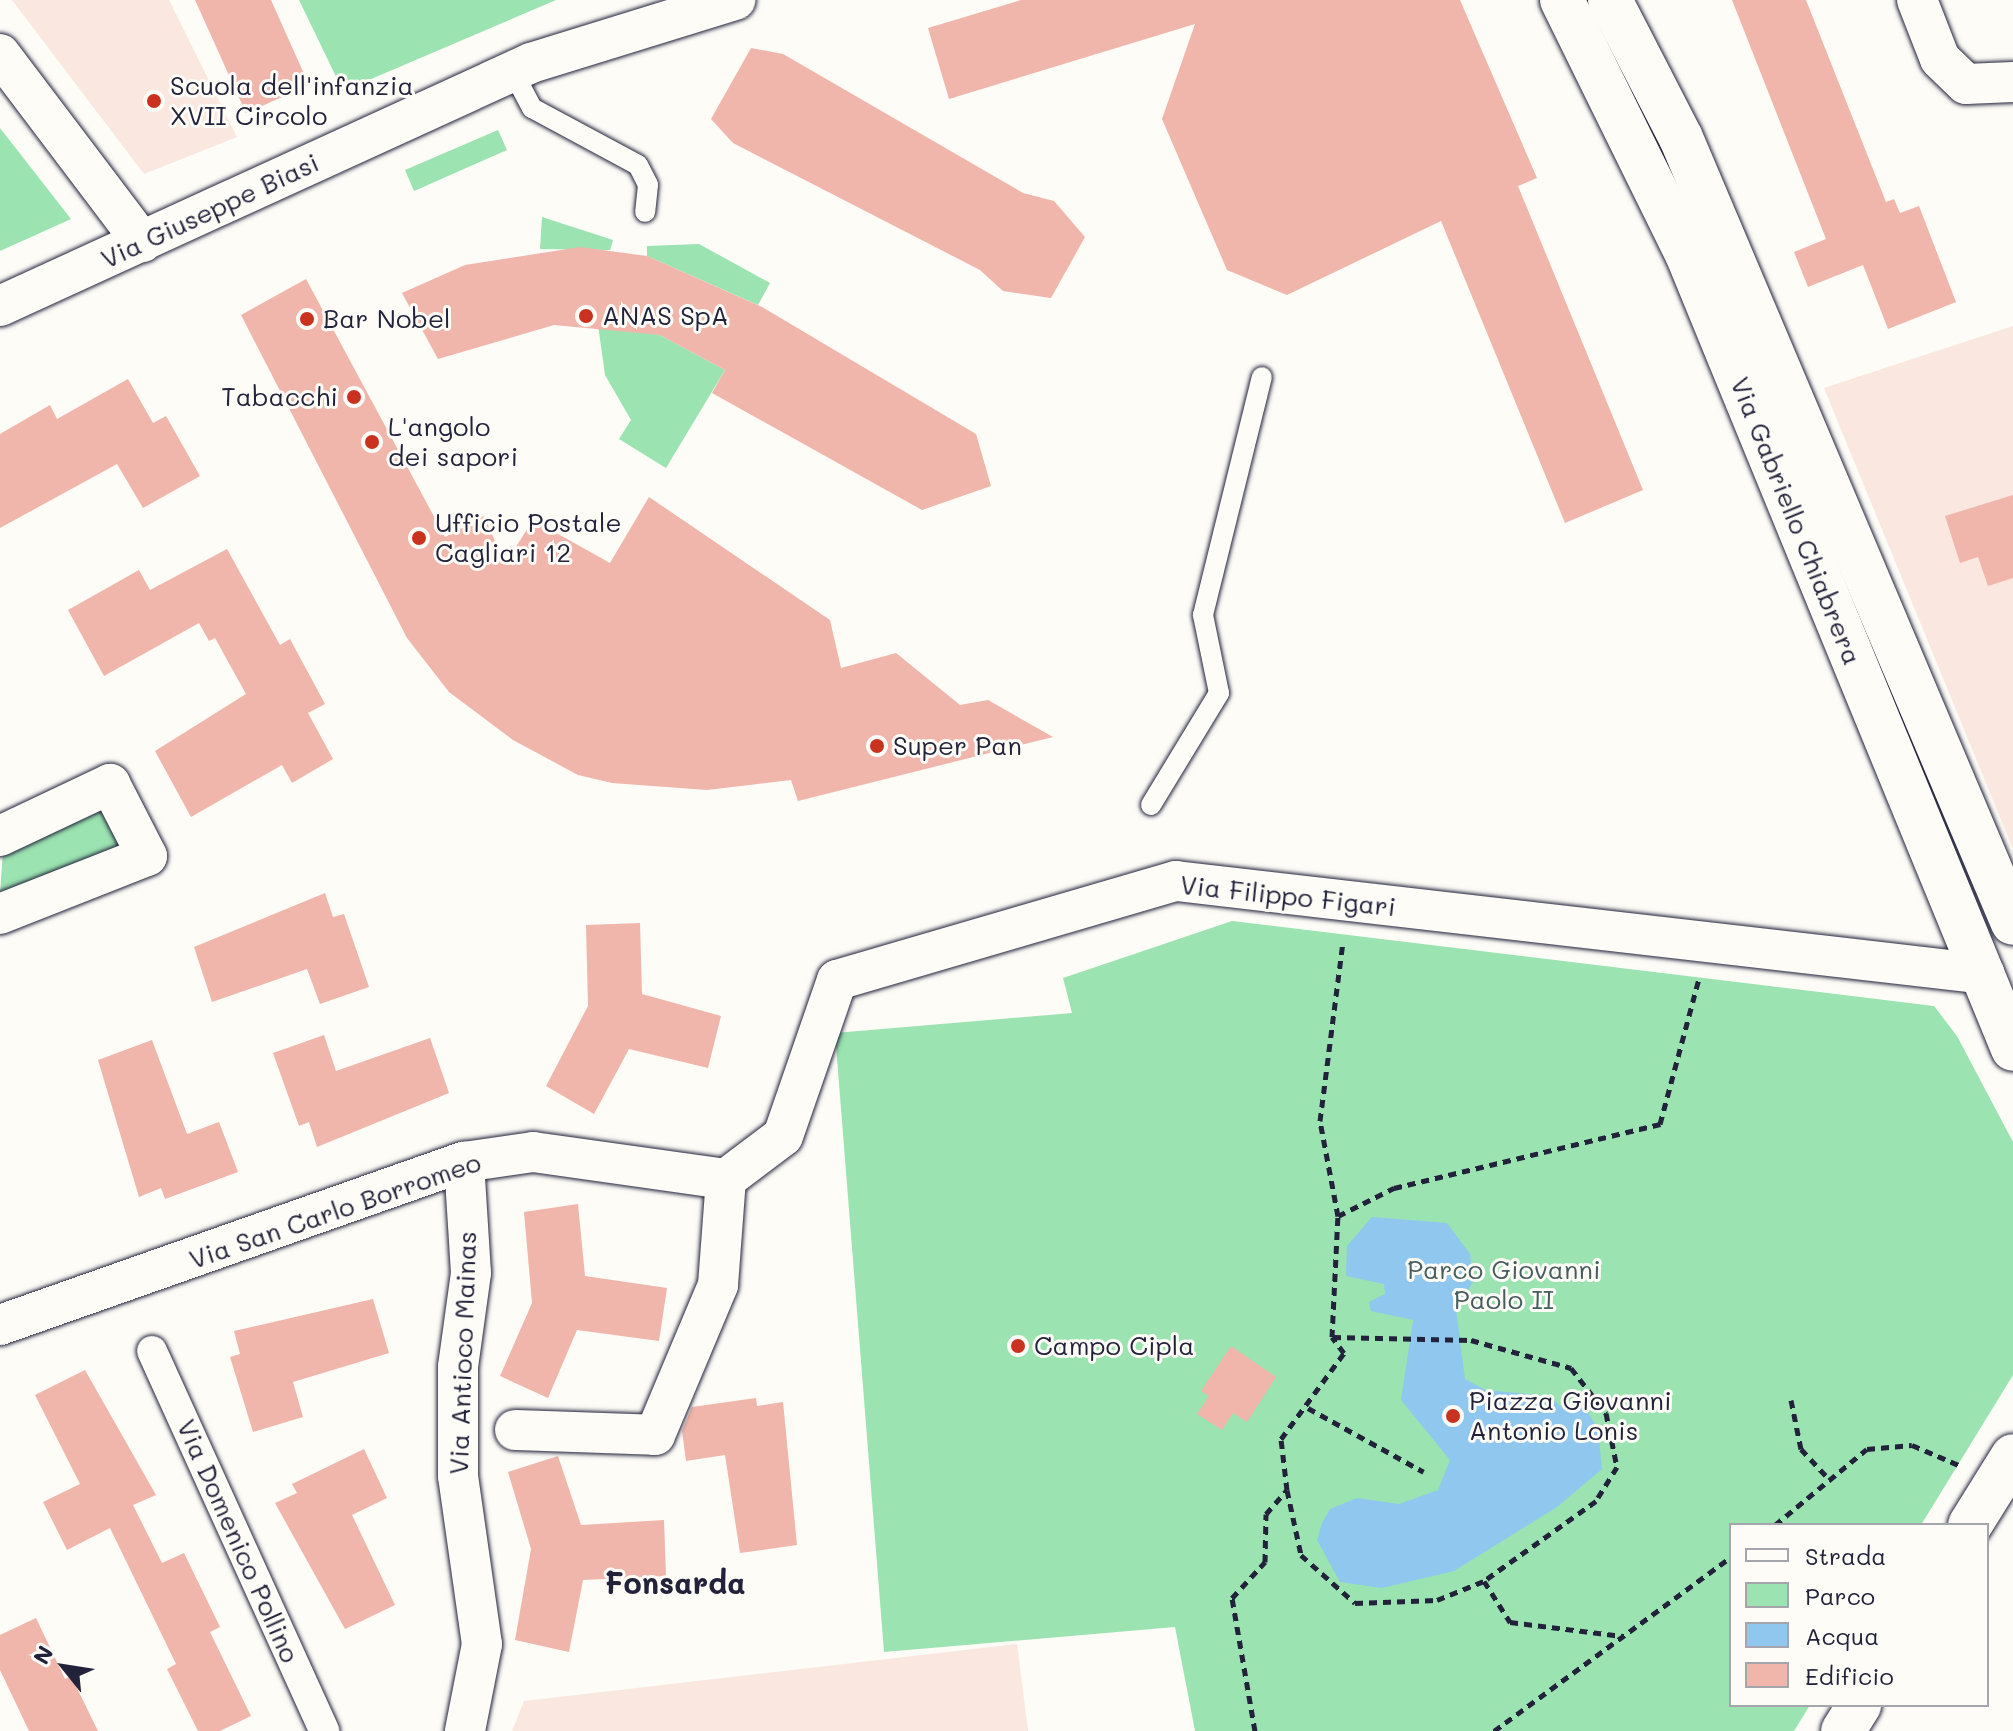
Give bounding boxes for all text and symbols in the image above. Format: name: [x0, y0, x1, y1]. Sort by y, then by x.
place label: Scuola dell'infanzia XVII Circolo: [170, 70, 414, 132]
marker: Scuola dell'infanzia XVII Circolo: [145, 92, 163, 110]
street label: Via Giuseppe Biasi: [96, 147, 324, 275]
place label: ANAS SpA: [602, 300, 729, 332]
place label: Bar Nobel: [323, 303, 451, 335]
marker: ANAS SpA: [577, 307, 595, 325]
marker: Bar Nobel: [298, 310, 316, 328]
street label: Via Gabriello Chiabrera: [1724, 373, 1868, 669]
place label: Tabacchi: [221, 381, 338, 413]
marker: Tabacchi: [345, 388, 363, 406]
place label: L'angolo dei sapori: [388, 411, 518, 472]
marker: L'angolo dei sapori: [363, 433, 381, 451]
place label: Ufficio Postale Cagliari 12: [435, 507, 622, 568]
marker: Ufficio Postale Cagliari 12: [410, 529, 428, 547]
place label: Super Pan: [893, 730, 1022, 762]
marker: Super Pan: [868, 737, 886, 755]
street label: Via Filippo Figari: [1179, 869, 1397, 923]
street label: Via San Carlo Borromeo: [185, 1146, 485, 1276]
street label: Via Antioco Mainas: [443, 1231, 483, 1475]
park label: Parco Giovanni Paolo II: [1407, 1254, 1601, 1316]
place label: Campo Cipla: [1034, 1330, 1195, 1362]
marker: Campo Cipla: [1009, 1337, 1027, 1355]
place label: Piazza Giovanni Antonio Lonis: [1469, 1385, 1672, 1446]
marker: Piazza Giovanni Antonio Lonis: [1444, 1407, 1462, 1425]
street label: Via Domenico Pollino: [170, 1415, 306, 1667]
legend: [1729, 1523, 1989, 1707]
text: Strada: [1805, 1540, 1886, 1571]
district label: Fonsarda: [604, 1564, 746, 1600]
text: Parco: [1805, 1580, 1875, 1611]
text: Acqua: [1805, 1620, 1879, 1651]
north arrow: [24, 1627, 104, 1707]
text: N: [26, 1640, 60, 1669]
text: Edificio: [1805, 1660, 1894, 1691]

